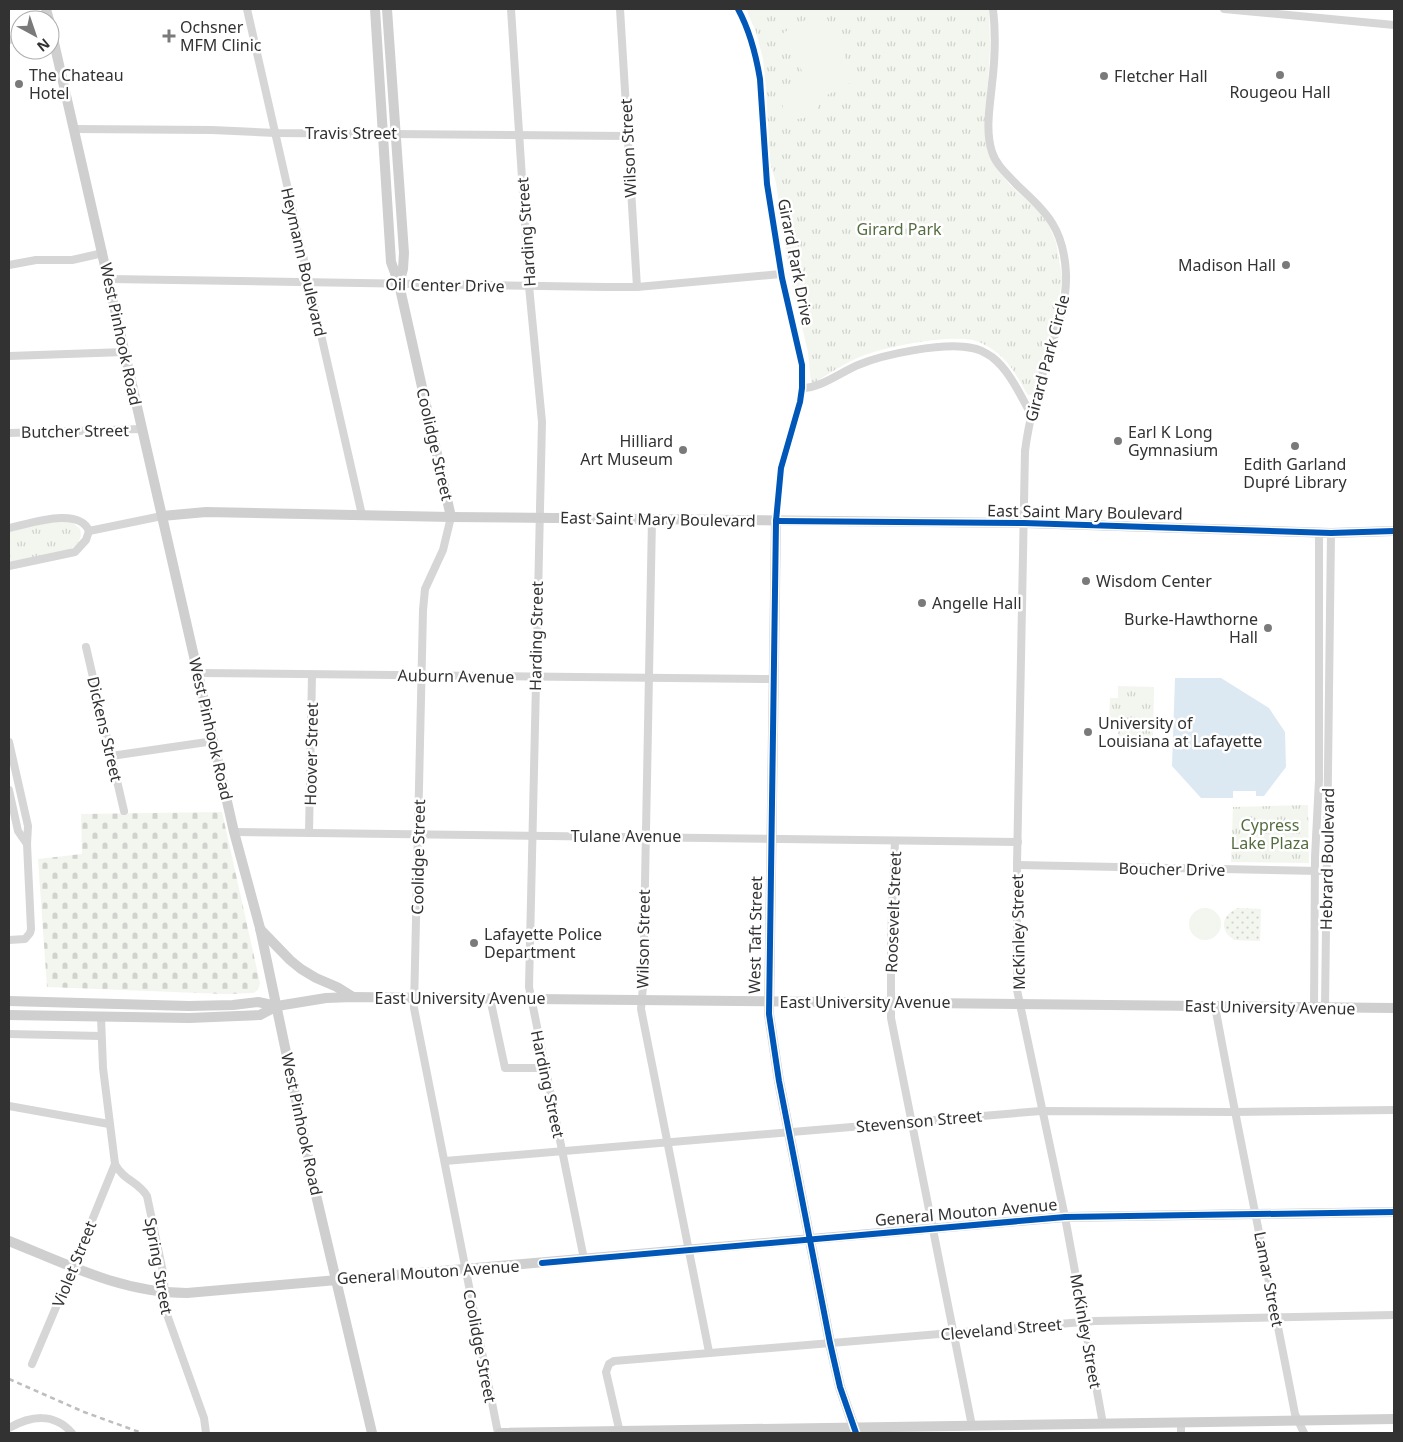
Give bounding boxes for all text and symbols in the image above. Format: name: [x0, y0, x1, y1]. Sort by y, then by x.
north arrow: [10, 10, 60, 60]
place label: Ochsner MFM Clinic: [180, 16, 262, 56]
marker: Ochsner MFM Clinic: [162, 29, 176, 43]
text: N: [33, 34, 54, 56]
place label: The Chateau Hotel: [29, 64, 124, 104]
place label: Fletcher Hall: [1114, 65, 1208, 87]
marker: Rougeou Hall: [1274, 69, 1286, 81]
marker: Fletcher Hall: [1098, 70, 1110, 82]
marker: The Chateau Hotel: [13, 78, 25, 90]
place label: Rougeou Hall: [1229, 81, 1331, 103]
street label: Wilson Street: [614, 98, 642, 198]
street label: Travis Street: [305, 122, 397, 144]
street label: Harding Street: [511, 176, 541, 287]
street label: Heymann Boulevard: [276, 185, 332, 339]
street label: Girard Park Drive: [773, 197, 819, 327]
park label: Girard Park: [856, 218, 942, 240]
place label: Madison Hall: [1178, 254, 1276, 276]
marker: Madison Hall: [1280, 259, 1292, 271]
street label: West Pinhook Road: [95, 261, 147, 407]
street label: Oil Center Drive: [385, 273, 505, 297]
street label: Girard Park Circle: [1019, 292, 1075, 424]
street label: Coolidge Street: [411, 385, 459, 503]
street label: Butcher Street: [21, 419, 129, 443]
place label: Earl K Long Gymnasium: [1128, 421, 1218, 461]
place label: Hilliard Art Museum: [580, 430, 673, 470]
marker: Earl K Long Gymnasium: [1112, 435, 1124, 447]
marker: Edith Garland Dupré Library: [1289, 440, 1301, 452]
marker: Hilliard Art Museum: [677, 444, 689, 456]
place label: Edith Garland Dupré Library: [1243, 453, 1347, 493]
street label: East Saint Mary Boulevard: [987, 499, 1183, 525]
street label: East Saint Mary Boulevard: [560, 506, 756, 532]
place label: Wisdom Center: [1096, 570, 1212, 592]
marker: Wisdom Center: [1080, 575, 1092, 587]
street label: Harding Street: [524, 581, 548, 691]
place label: Angelle Hall: [932, 592, 1022, 614]
marker: Angelle Hall: [916, 597, 928, 609]
place label: Burke-Hawthorne Hall: [1124, 608, 1258, 648]
marker: Burke-Hawthorne Hall: [1262, 622, 1274, 634]
street label: West Pinhook Road: [184, 656, 238, 802]
street label: Auburn Avenue: [397, 664, 515, 688]
street label: Dickens Street: [82, 674, 128, 784]
street label: Hoover Street: [299, 702, 323, 806]
place label: University of Louisiana at Lafayette: [1098, 712, 1262, 752]
marker: University of Louisiana at Lafayette: [1082, 726, 1094, 738]
street label: Hebrard Boulevard: [1315, 788, 1339, 930]
street label: Coolidge Street: [406, 799, 430, 915]
park label: Cypress Lake Plaza: [1231, 814, 1309, 854]
street label: Tulane Avenue: [571, 825, 681, 847]
street label: Roosevelt Street: [880, 851, 906, 973]
street label: Boucher Drive: [1118, 857, 1226, 881]
street label: McKinley Street: [1006, 874, 1030, 990]
street label: West Taft Street: [743, 876, 767, 994]
street label: Wilson Street: [631, 889, 655, 989]
place label: Lafayette Police Department: [484, 923, 602, 963]
marker: Lafayette Police Department: [468, 937, 480, 949]
street label: East University Avenue: [374, 987, 546, 1009]
street label: East University Avenue: [779, 991, 951, 1013]
street label: East University Avenue: [1184, 995, 1356, 1019]
street label: Harding Street: [526, 1028, 570, 1140]
street label: West Pinhook Road: [276, 1051, 328, 1197]
street label: Stevenson Street: [855, 1105, 983, 1137]
street label: General Mouton Avenue: [874, 1193, 1058, 1231]
street label: Spring Street: [140, 1216, 178, 1316]
street label: Violet Street: [47, 1217, 101, 1310]
street label: Lamar Street: [1249, 1229, 1289, 1329]
street label: General Mouton Avenue: [336, 1255, 520, 1289]
street label: McKinley Street: [1065, 1272, 1107, 1390]
street label: Coolidge Street: [458, 1287, 502, 1405]
street label: Cleveland Street: [939, 1313, 1063, 1345]

